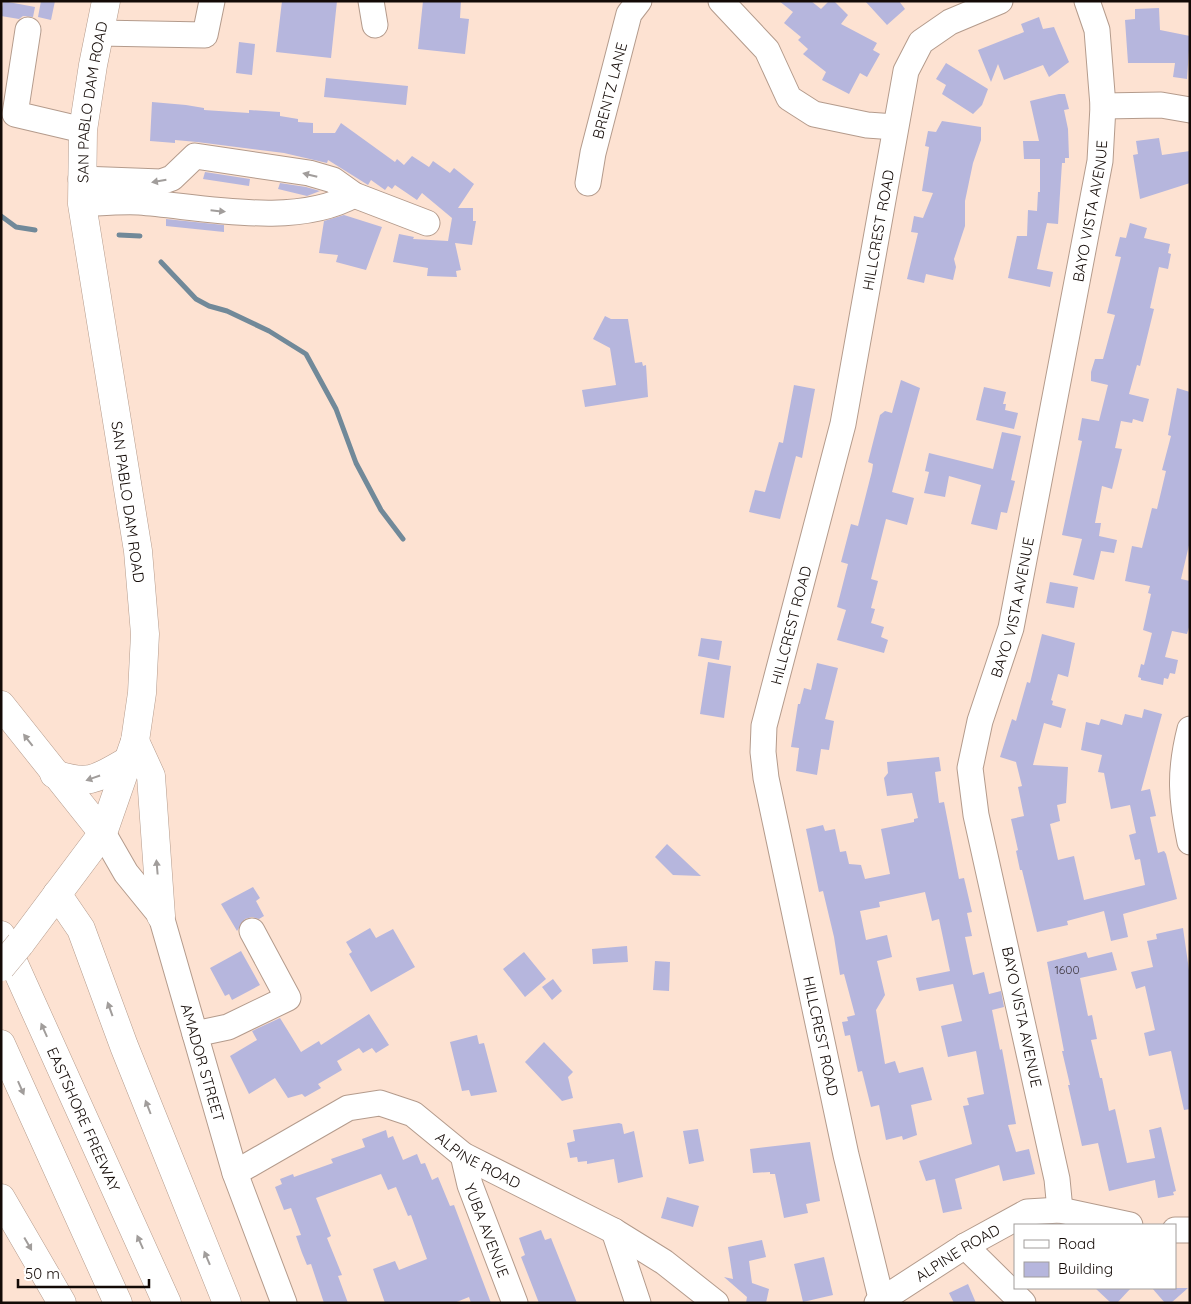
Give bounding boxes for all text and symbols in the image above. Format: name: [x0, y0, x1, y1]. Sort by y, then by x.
street label: SAN PABLO DAM ROAD: [73, 19, 111, 183]
street label: BRENTZ LANE: [588, 40, 631, 141]
street label: BAYO VISTA AVENUE: [1068, 140, 1111, 283]
street label: HILLCREST ROAD: [858, 168, 898, 292]
one-way arrow: [303, 170, 318, 178]
one-way arrow: [150, 178, 166, 186]
one-way arrow: [210, 207, 226, 215]
street label: SAN PABLO DAM ROAD: [107, 420, 149, 584]
street label: BAYO VISTA AVENUE: [986, 535, 1038, 680]
street label: HILLCREST ROAD: [766, 563, 815, 687]
one-way arrow: [22, 733, 33, 746]
one-way arrow: [85, 774, 100, 782]
one-way arrow: [152, 859, 160, 875]
street label: BAYO VISTA AVENUE: [998, 945, 1046, 1089]
house number: 1600: [1054, 962, 1080, 977]
street label: HILLCREST ROAD: [799, 974, 843, 1098]
one-way arrow: [106, 1001, 114, 1016]
street label: AMADOR STREET: [177, 1001, 229, 1124]
one-way arrow: [40, 1023, 48, 1037]
street label: EASTSHORE FREEWAY: [43, 1044, 125, 1195]
one-way arrow: [18, 1081, 26, 1095]
one-way arrow: [143, 1100, 151, 1114]
street label: ALPINE ROAD: [432, 1127, 524, 1192]
street label: YUBA AVENUE: [461, 1180, 514, 1280]
street label: ALPINE ROAD: [911, 1219, 1003, 1285]
legend: [1014, 1224, 1176, 1289]
text: Road: [1058, 1234, 1095, 1253]
one-way arrow: [135, 1235, 143, 1249]
one-way arrow: [23, 1237, 32, 1250]
one-way arrow: [203, 1251, 211, 1265]
scale bar: [18, 1256, 149, 1288]
text: Building: [1058, 1259, 1113, 1278]
text: 50 m: [25, 1264, 60, 1283]

